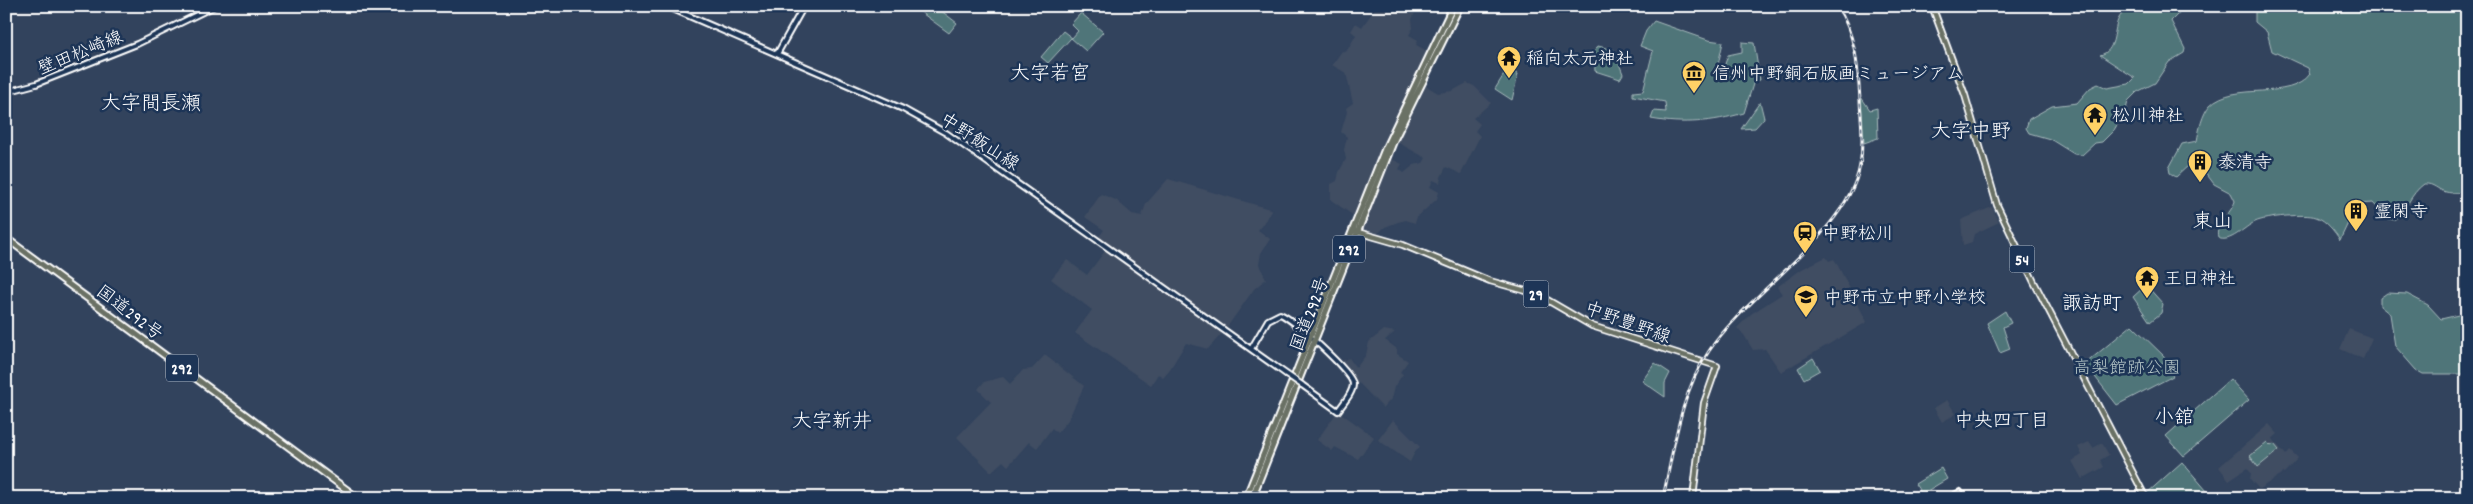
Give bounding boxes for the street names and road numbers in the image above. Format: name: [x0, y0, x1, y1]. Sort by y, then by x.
street label: 壁田松崎線: [35, 26, 127, 83]
street label: 中野飯山線: [934, 108, 1023, 178]
road number: 292: [1333, 235, 1365, 262]
road number: 54: [2010, 245, 2034, 272]
street label: 国道292号: [1286, 274, 1337, 356]
road number: 29: [1524, 280, 1548, 308]
street label: 国道292号: [90, 281, 167, 347]
street label: 中野豊野線: [1581, 297, 1674, 351]
road number: 292: [166, 354, 198, 382]

